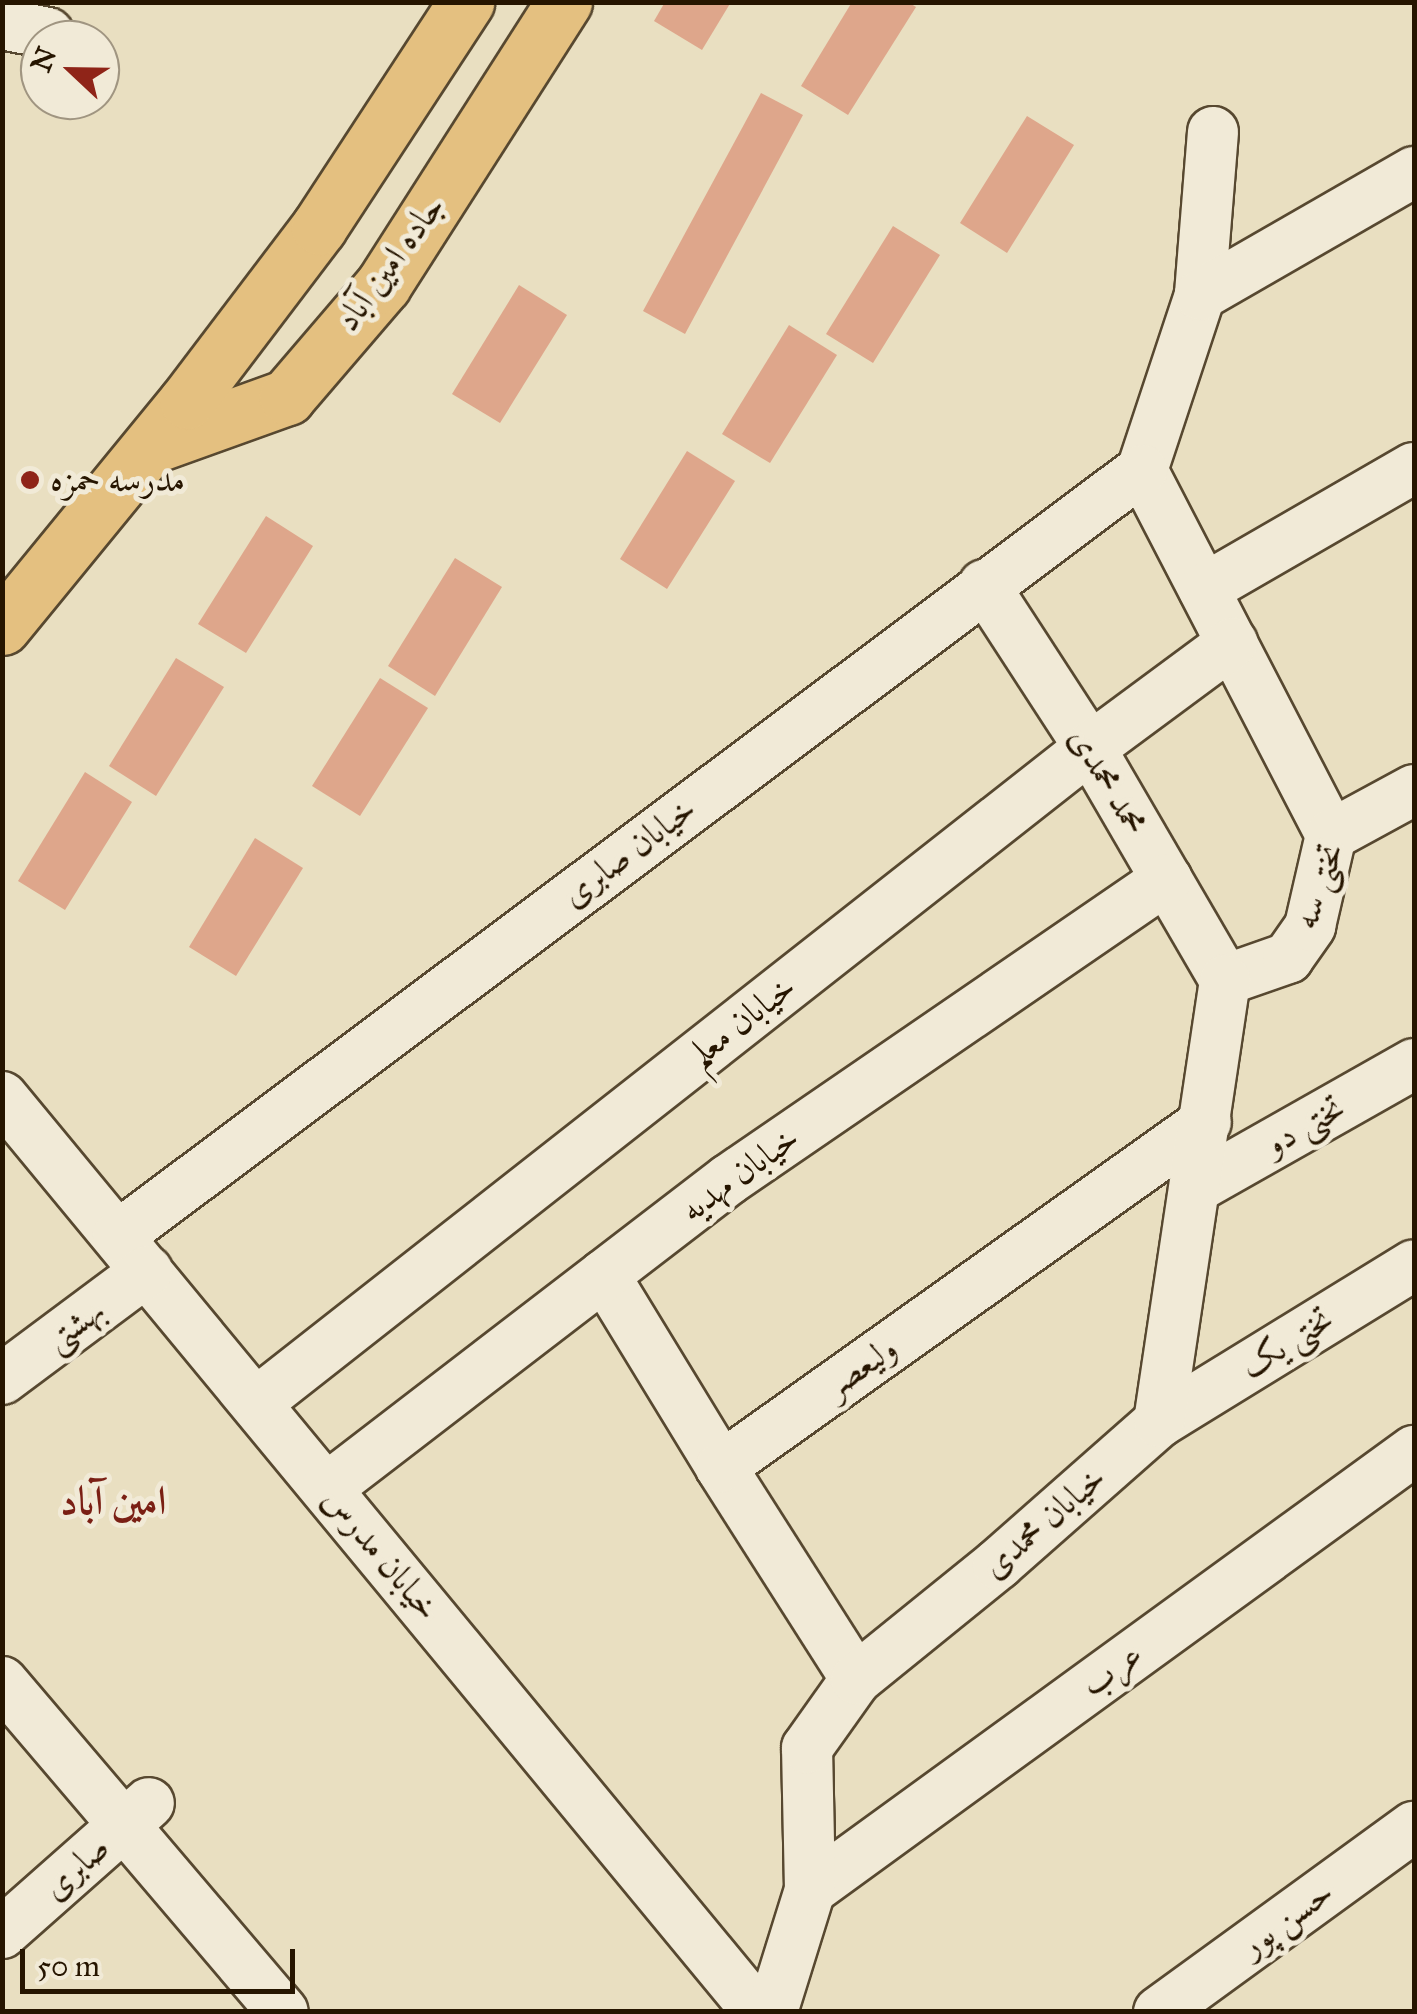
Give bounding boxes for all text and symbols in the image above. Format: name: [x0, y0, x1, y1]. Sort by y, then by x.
north arrow: [20, 20, 120, 120]
text: N: [23, 42, 64, 77]
street label: جاده امین آباد: [326, 186, 454, 340]
place label: مدرسه حمزه: [50, 459, 185, 501]
marker: مدرسه حمزه: [19, 469, 41, 491]
street label: محمد محمدی: [1060, 719, 1156, 843]
street label: خیابان صابری: [553, 788, 705, 916]
street label: تختی سه: [1284, 837, 1354, 935]
street label: خیابان معلم: [680, 966, 804, 1076]
street label: تختی دو: [1258, 1087, 1352, 1165]
street label: خیابان مهدیه: [672, 1117, 808, 1231]
street label: بهشتی: [37, 1289, 113, 1361]
street label: تختی یک: [1233, 1298, 1341, 1388]
street label: ولیعصر: [817, 1327, 905, 1407]
street label: خیابان محمدی: [973, 1457, 1115, 1587]
district label: امین آباد: [60, 1477, 166, 1525]
street label: خیابان مدرس: [313, 1479, 449, 1629]
street label: عرب: [1073, 1634, 1151, 1706]
street label: صابری: [34, 1827, 118, 1909]
street label: حسن پور: [1232, 1871, 1342, 1967]
scale bar: [25, 1929, 300, 1991]
text: 50 m: [37, 1948, 100, 1984]

